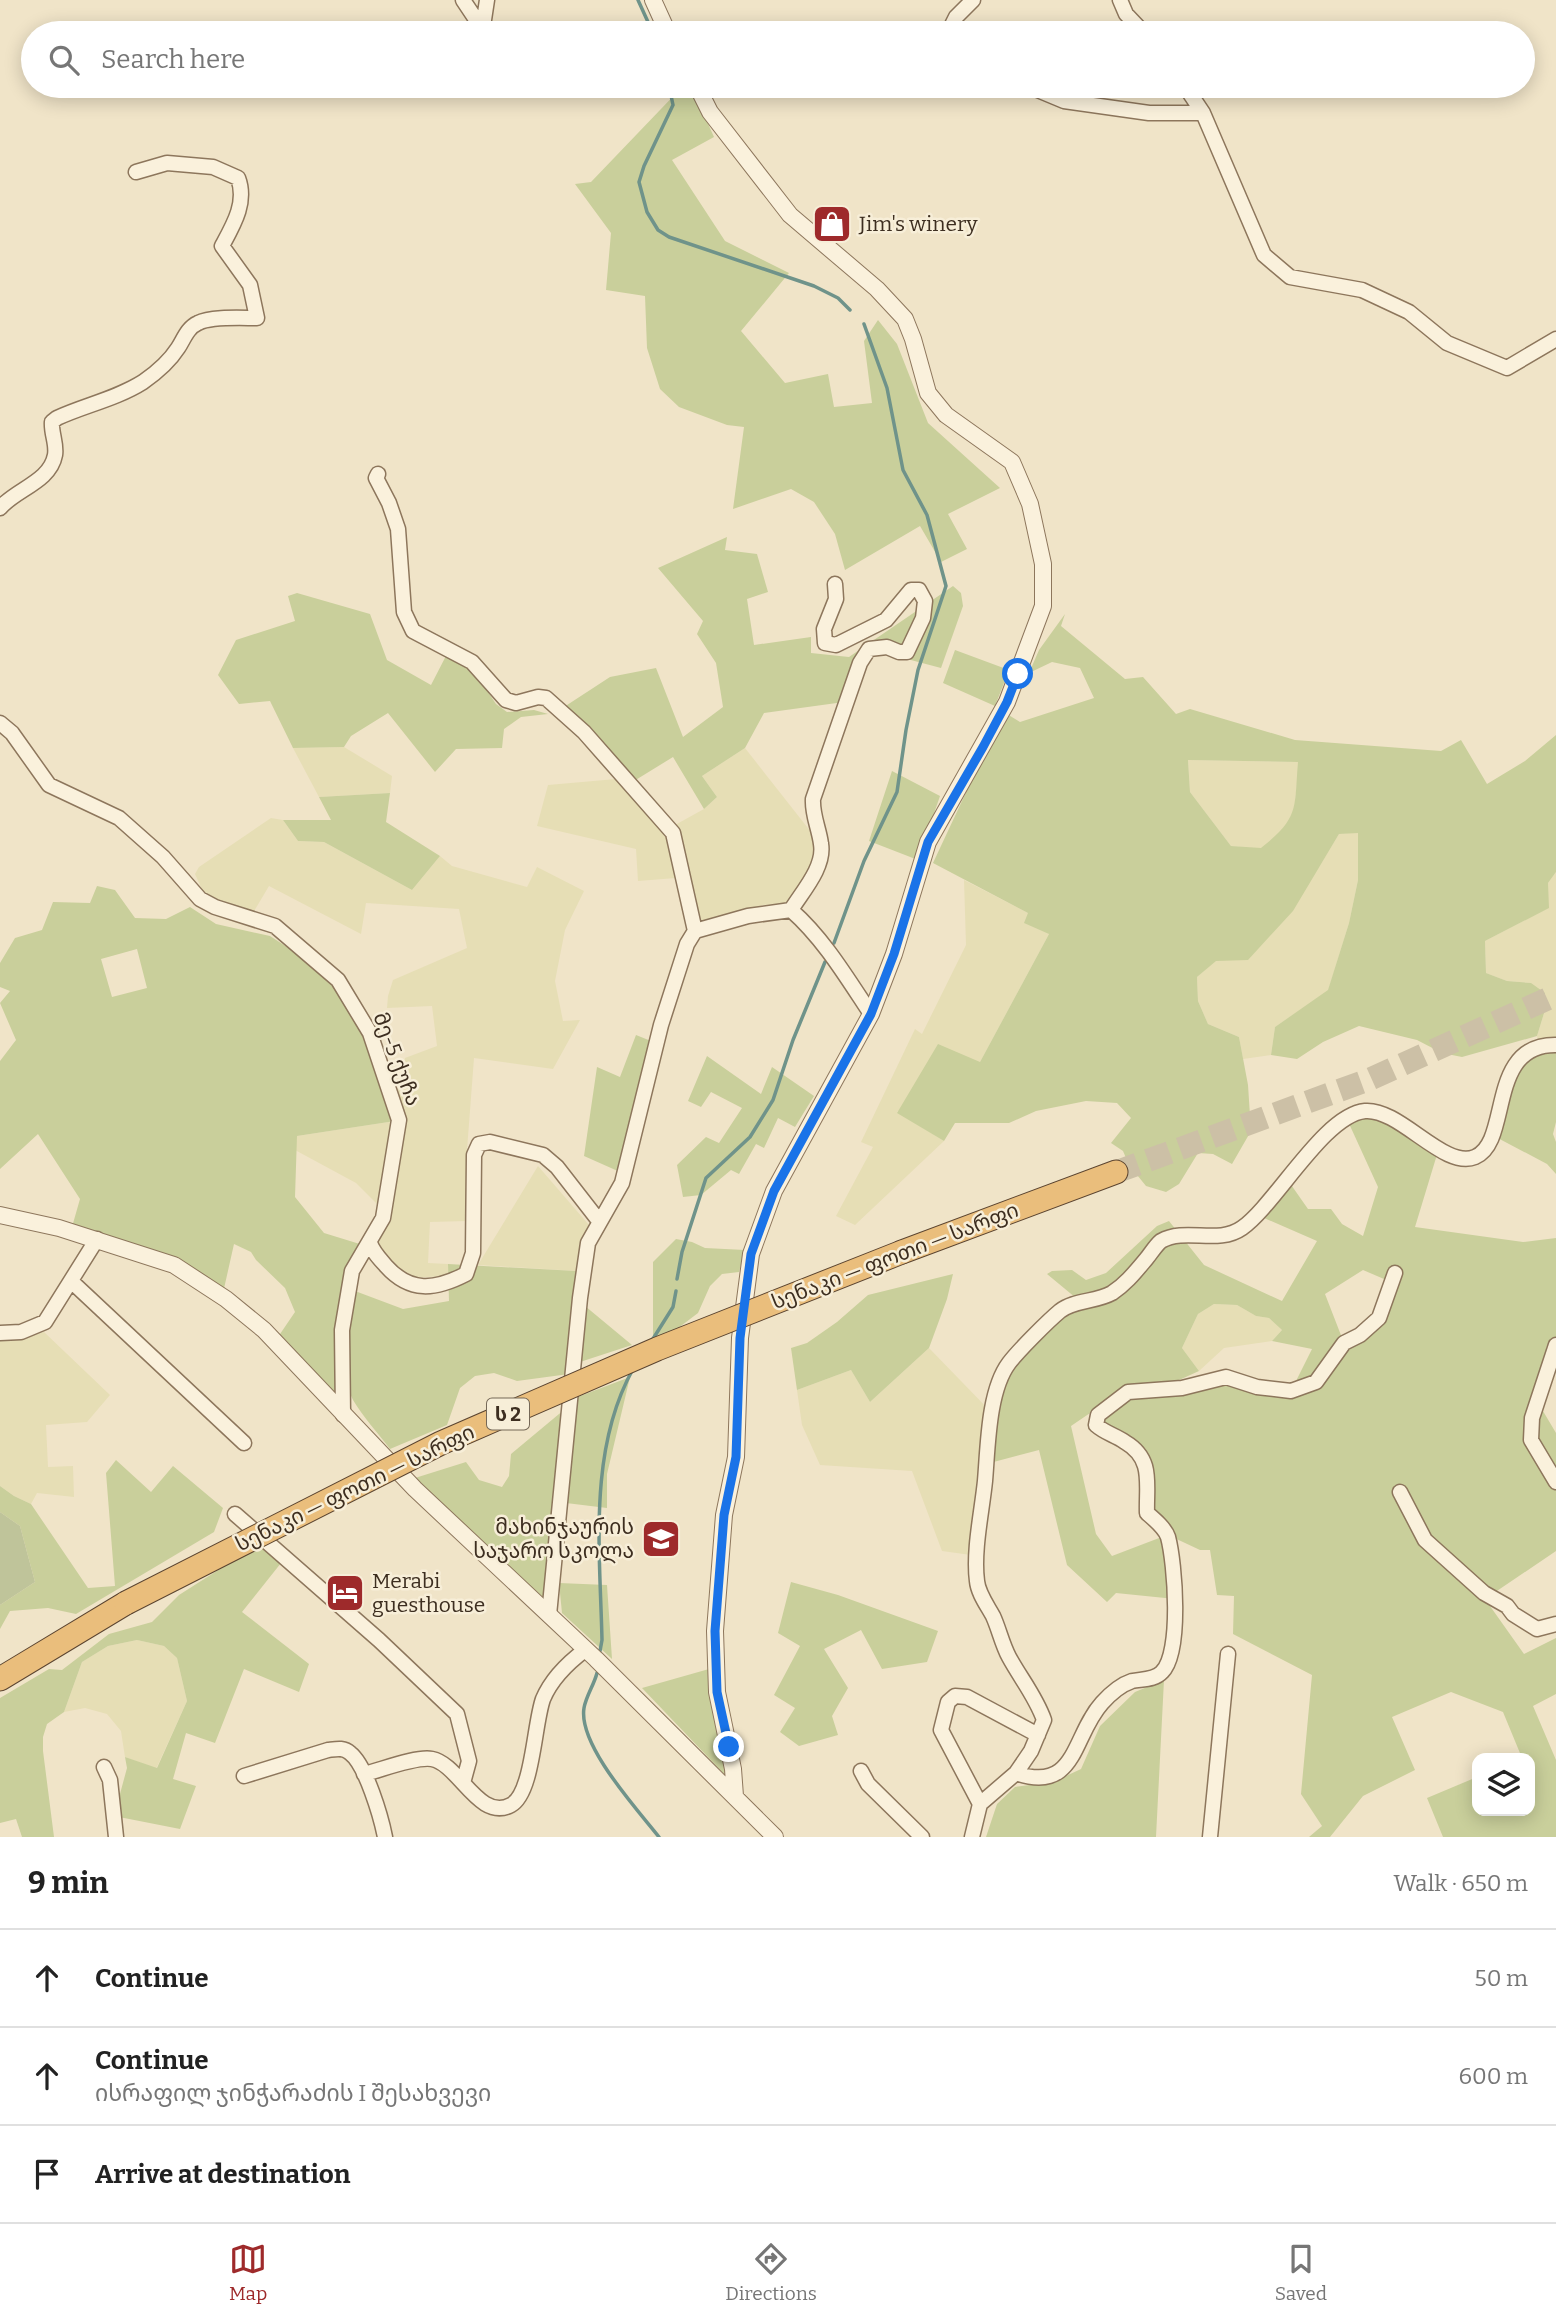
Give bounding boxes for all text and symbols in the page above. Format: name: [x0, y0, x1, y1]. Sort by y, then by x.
search box: [21, 21, 1535, 98]
icon: search: [45, 41, 83, 79]
text: Search here: [101, 44, 245, 75]
shop icon: Jim's winery: [811, 203, 853, 245]
place label: Jim's winery: [858, 211, 978, 237]
route start: [1002, 658, 1033, 689]
street label: მე-5 ქუჩა: [367, 1009, 427, 1109]
street label: სენაკი — ფოთი — სარფი: [768, 1197, 1022, 1315]
road number: ს 2: [487, 1398, 529, 1430]
street label: სენაკი — ფოთი — სარფი: [231, 1419, 479, 1557]
place label: მახინჯაურის საჯარო სკოლა: [473, 1514, 634, 1564]
school or university icon: მახინჯაურის საჯარო სკოლა: [640, 1518, 682, 1560]
place label: Merabi guesthouse: [372, 1568, 485, 1618]
hotel icon: Merabi guesthouse: [324, 1572, 366, 1614]
route end: [713, 1731, 744, 1762]
map controls: [1472, 1753, 1535, 1816]
button: layers: [1472, 1753, 1535, 1816]
text: 9 min: [28, 1865, 109, 1901]
text: Walk · 650 m: [1393, 1869, 1528, 1897]
icon: ahead: [28, 1959, 66, 1997]
text: Continue: [95, 1963, 209, 1994]
text: 50 m: [1474, 1964, 1528, 1992]
text: Continue: [95, 2045, 209, 2076]
icon: ahead: [28, 2057, 66, 2095]
text: 600 m: [1458, 2062, 1528, 2090]
text: ისრაფილ ჯინჭარაძის I შესახვევი: [95, 2079, 491, 2107]
icon: arrive: [28, 2155, 66, 2193]
text: Arrive at destination: [95, 2159, 350, 2190]
tab: Map: [229, 2240, 267, 2305]
tab: Directions: [725, 2240, 817, 2305]
tab: Saved: [1275, 2240, 1327, 2305]

